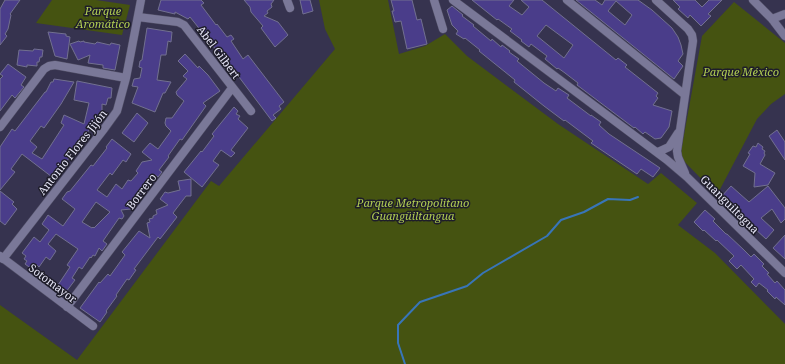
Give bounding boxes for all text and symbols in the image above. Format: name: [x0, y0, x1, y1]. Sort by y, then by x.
park label: Parque Aromático: [75, 3, 130, 31]
street label: Abel Gilbert: [194, 22, 244, 82]
park label: Parque México: [702, 64, 779, 79]
street label: Antonio Flores Jijón: [34, 106, 110, 198]
street label: Borrero: [123, 170, 159, 212]
street label: Guanguiltagua: [697, 171, 763, 237]
park label: Parque Metropolitano Guangüiltangua: [356, 195, 469, 223]
street label: Sotomayor: [26, 260, 81, 307]

